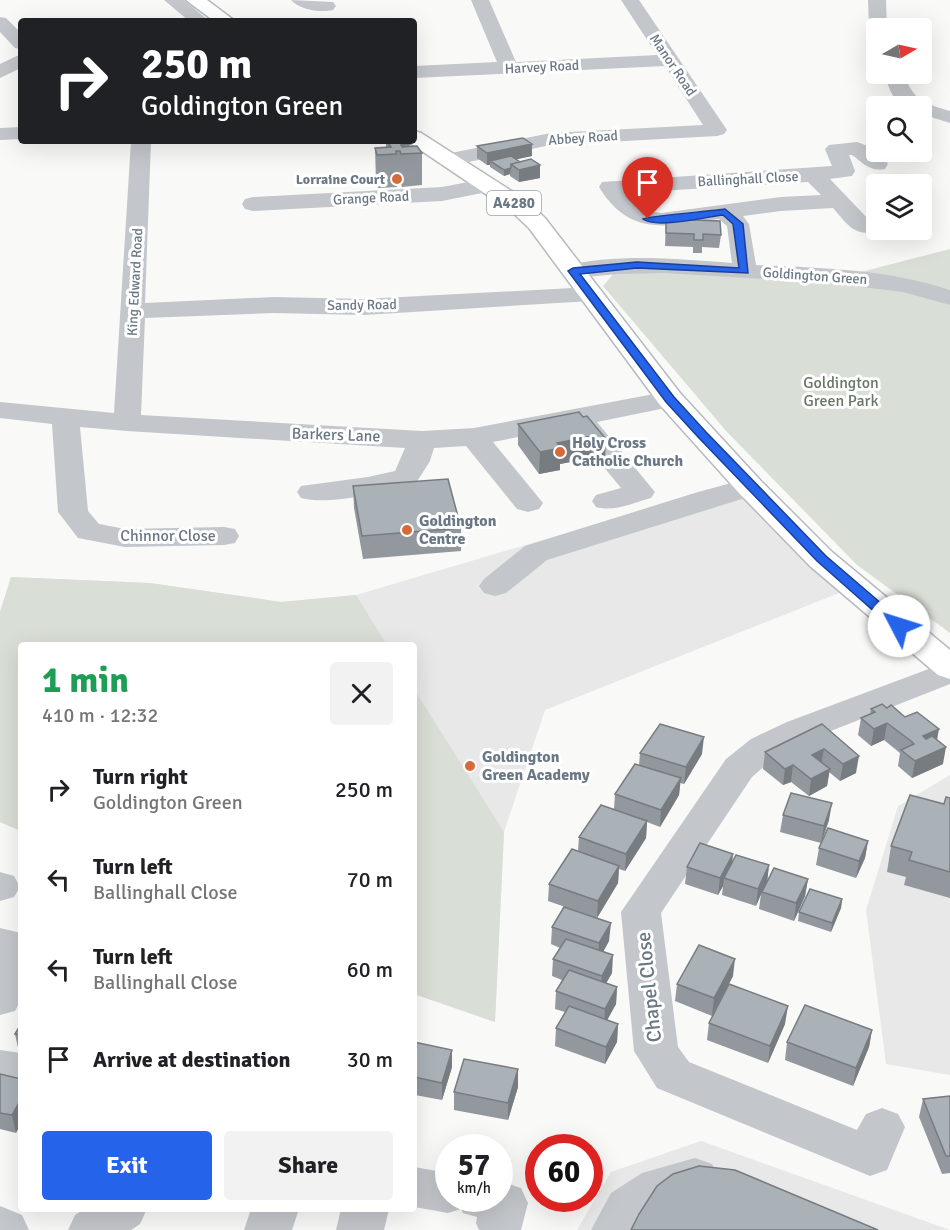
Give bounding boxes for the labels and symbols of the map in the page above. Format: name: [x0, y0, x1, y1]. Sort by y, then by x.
north arrow: [866, 18, 932, 84]
street label: Manor Road: [646, 31, 700, 99]
street label: Harvey Road: [504, 57, 580, 77]
street label: Abbey Road: [548, 127, 618, 149]
pin: [622, 157, 673, 219]
street label: Ballinghall Close: [697, 168, 799, 190]
place label: Lorraine Court: [296, 171, 386, 188]
marker: Lorraine Court: [390, 172, 404, 186]
street label: Grange Road: [332, 188, 410, 208]
road number: A4280: [487, 191, 541, 215]
street label: King Edward Road: [124, 228, 146, 336]
street label: Goldington Green: [762, 264, 868, 288]
street label: Sandy Road: [327, 296, 397, 314]
park label: Goldington Green Park: [803, 373, 879, 411]
street label: Barkers Lane: [291, 423, 381, 447]
place label: Holy Cross Catholic Church: [572, 433, 683, 471]
marker: Holy Cross Catholic Church: [553, 445, 567, 459]
place label: Goldington Centre: [419, 511, 497, 549]
marker: Goldington Centre: [400, 523, 414, 537]
street label: Chinnor Close: [120, 526, 216, 546]
position arrow: [867, 594, 931, 658]
place label: Goldington Green Academy: [482, 747, 590, 785]
marker: Goldington Green Academy: [463, 759, 477, 773]
street label: Chapel Close: [631, 931, 667, 1043]
speed limit sign: 60: [525, 1134, 603, 1212]

